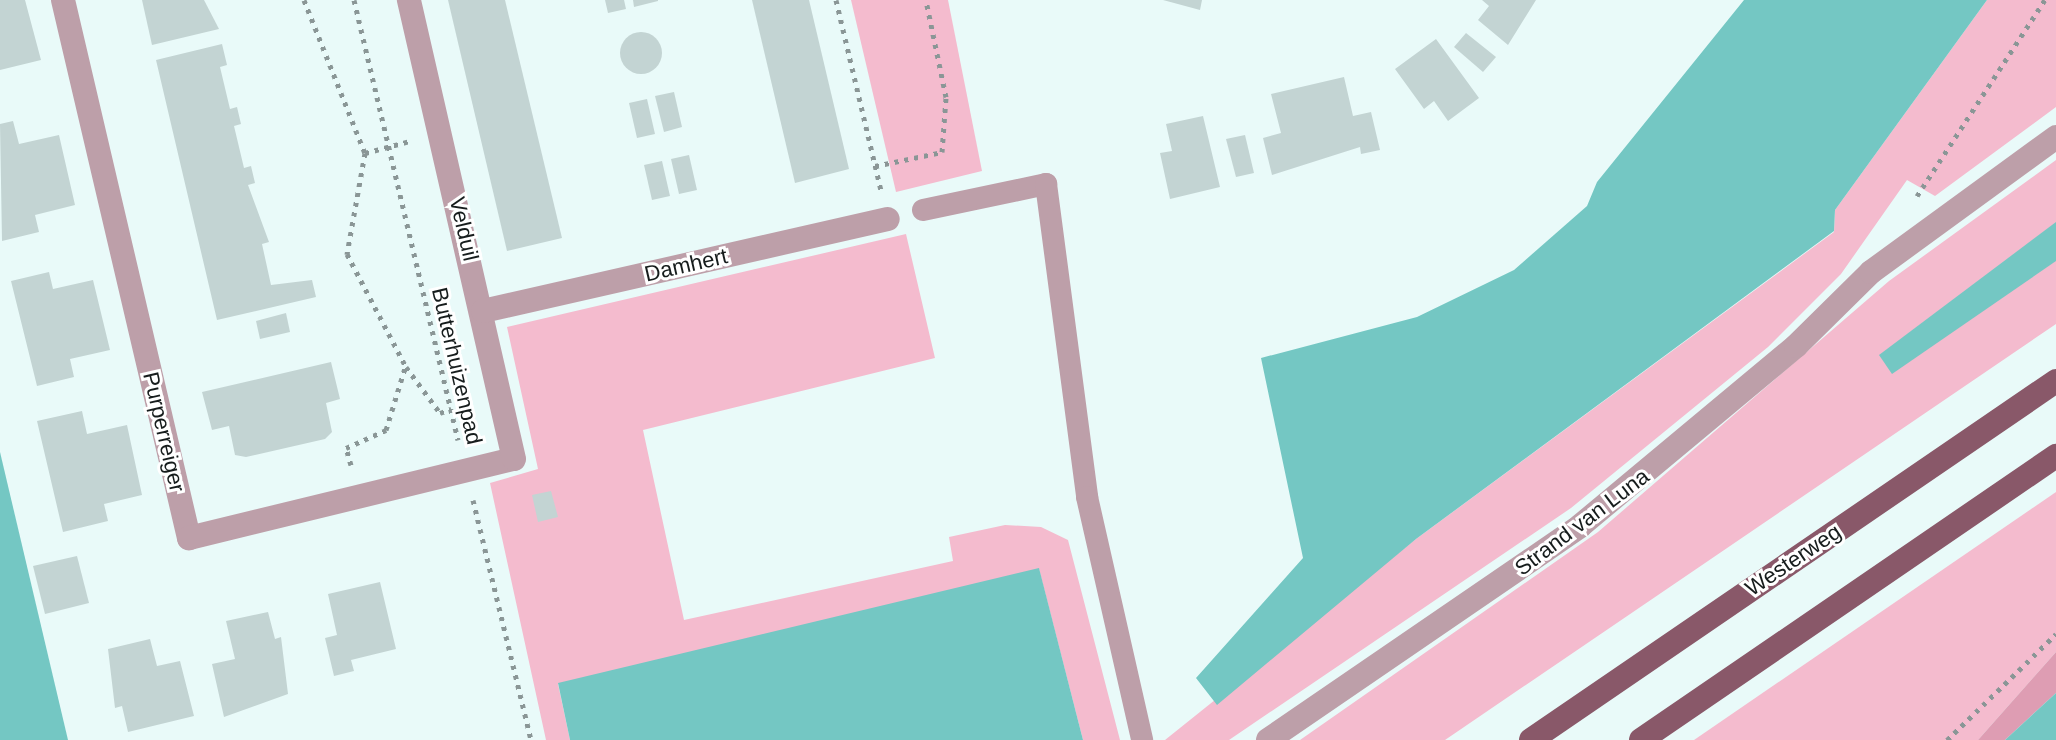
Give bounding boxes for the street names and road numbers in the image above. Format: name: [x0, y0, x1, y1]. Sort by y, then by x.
street label: Velduil: [444, 194, 484, 264]
street label: Damhert: [642, 243, 730, 287]
street label: Butterhuizenpad: [426, 285, 488, 447]
street label: Purperreiger: [137, 369, 191, 495]
street label: Strand van Luna: [1510, 463, 1654, 581]
street label: Westerweg: [1740, 518, 1846, 602]

